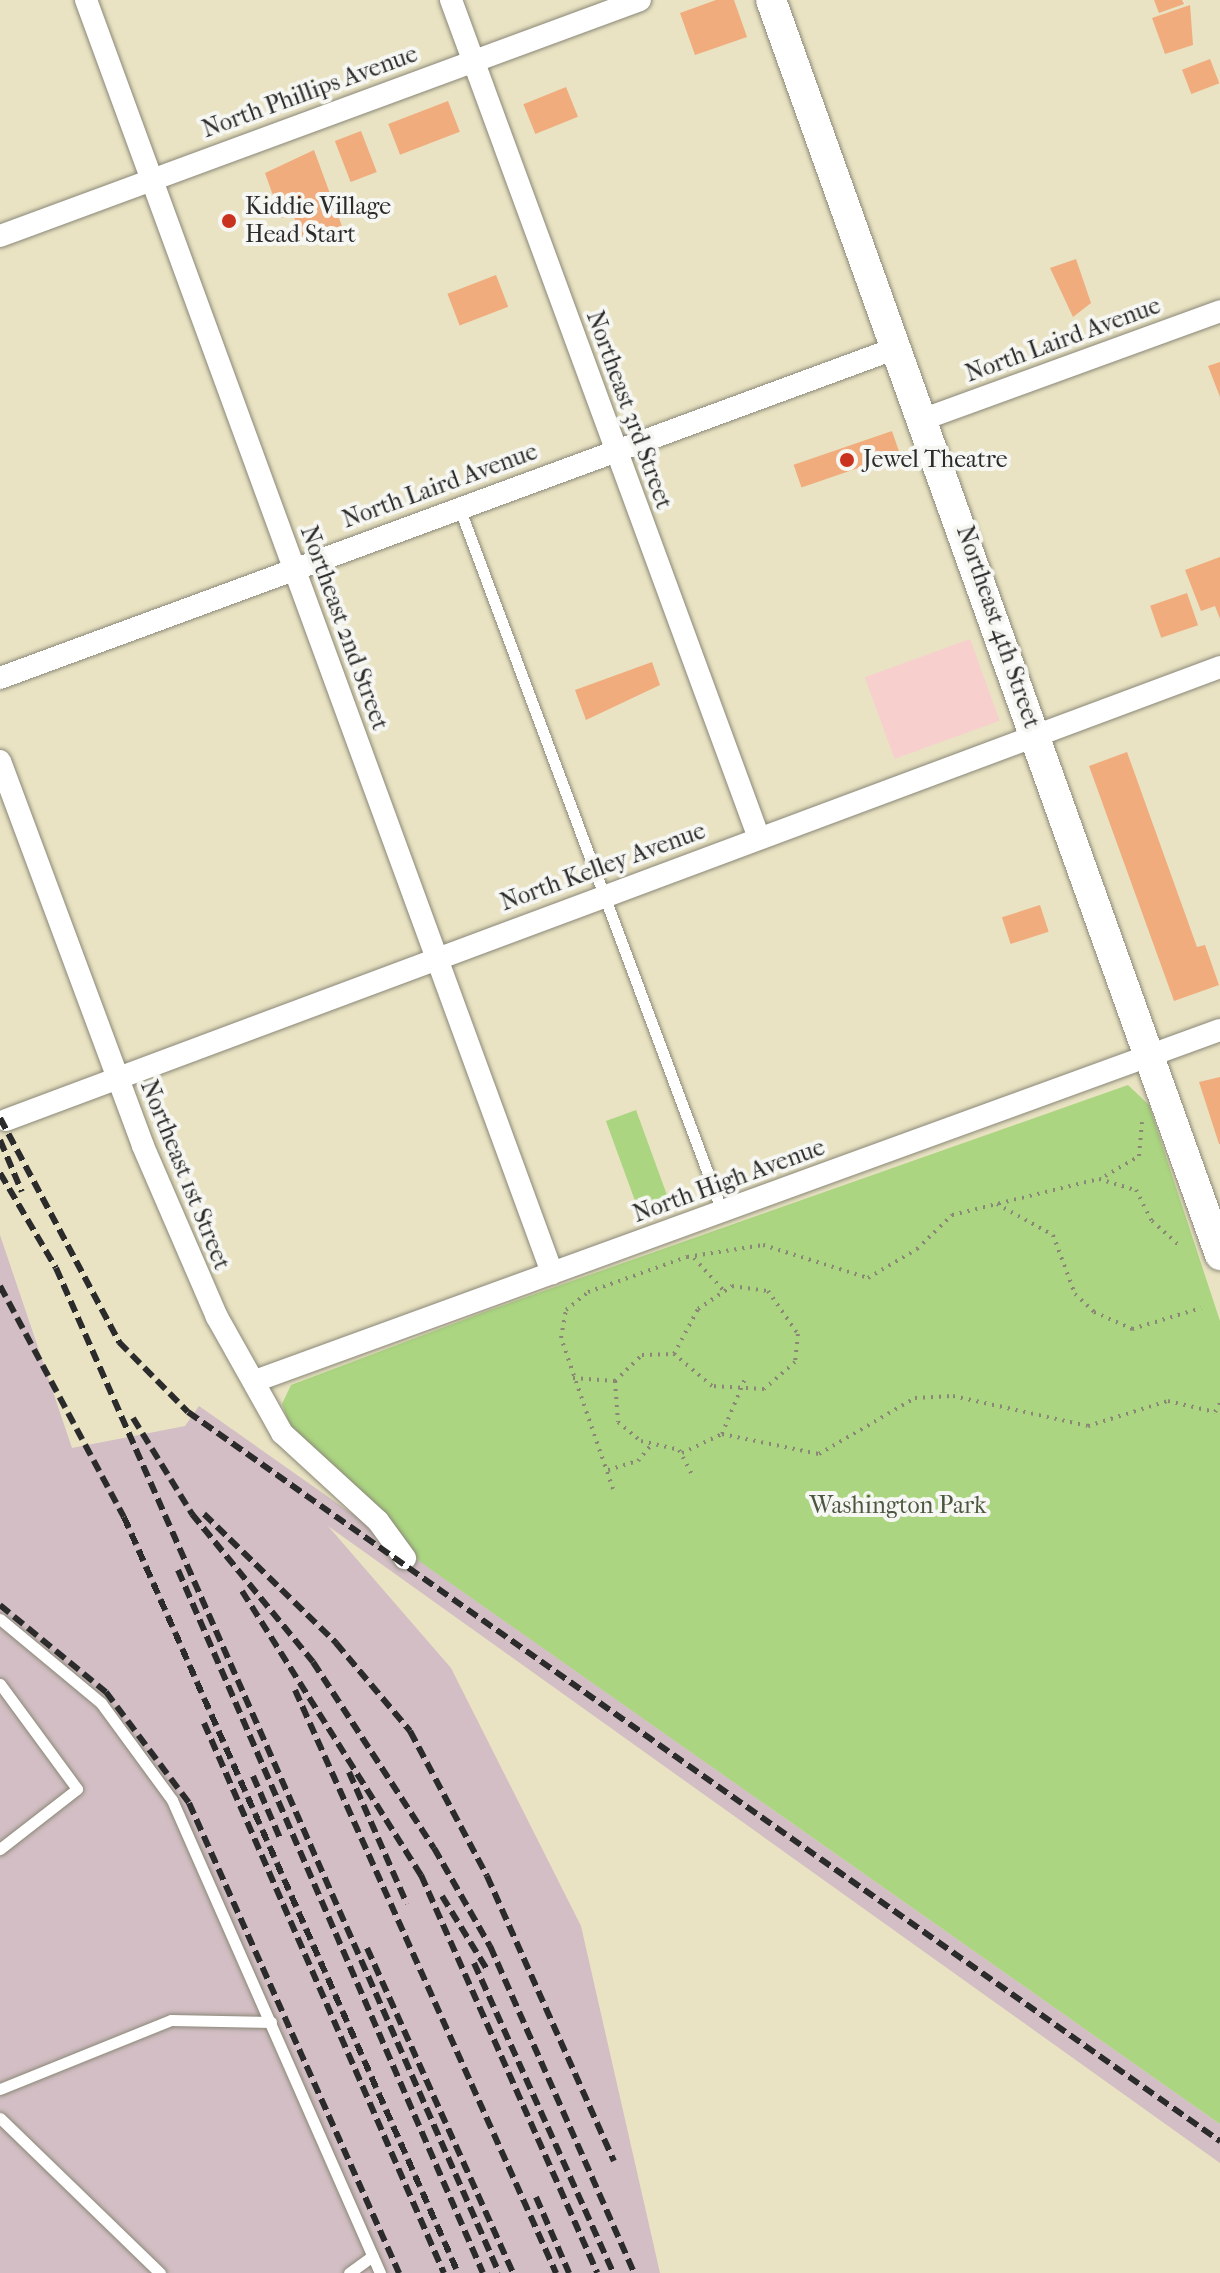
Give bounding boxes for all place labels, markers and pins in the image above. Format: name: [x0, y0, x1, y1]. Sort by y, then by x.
place label: Kiddie Village Head Start: [245, 193, 391, 249]
marker: Kiddie Village Head Start: [220, 212, 238, 230]
place label: Jewel Theatre: [863, 446, 1008, 474]
marker: Jewel Theatre: [838, 451, 856, 469]

